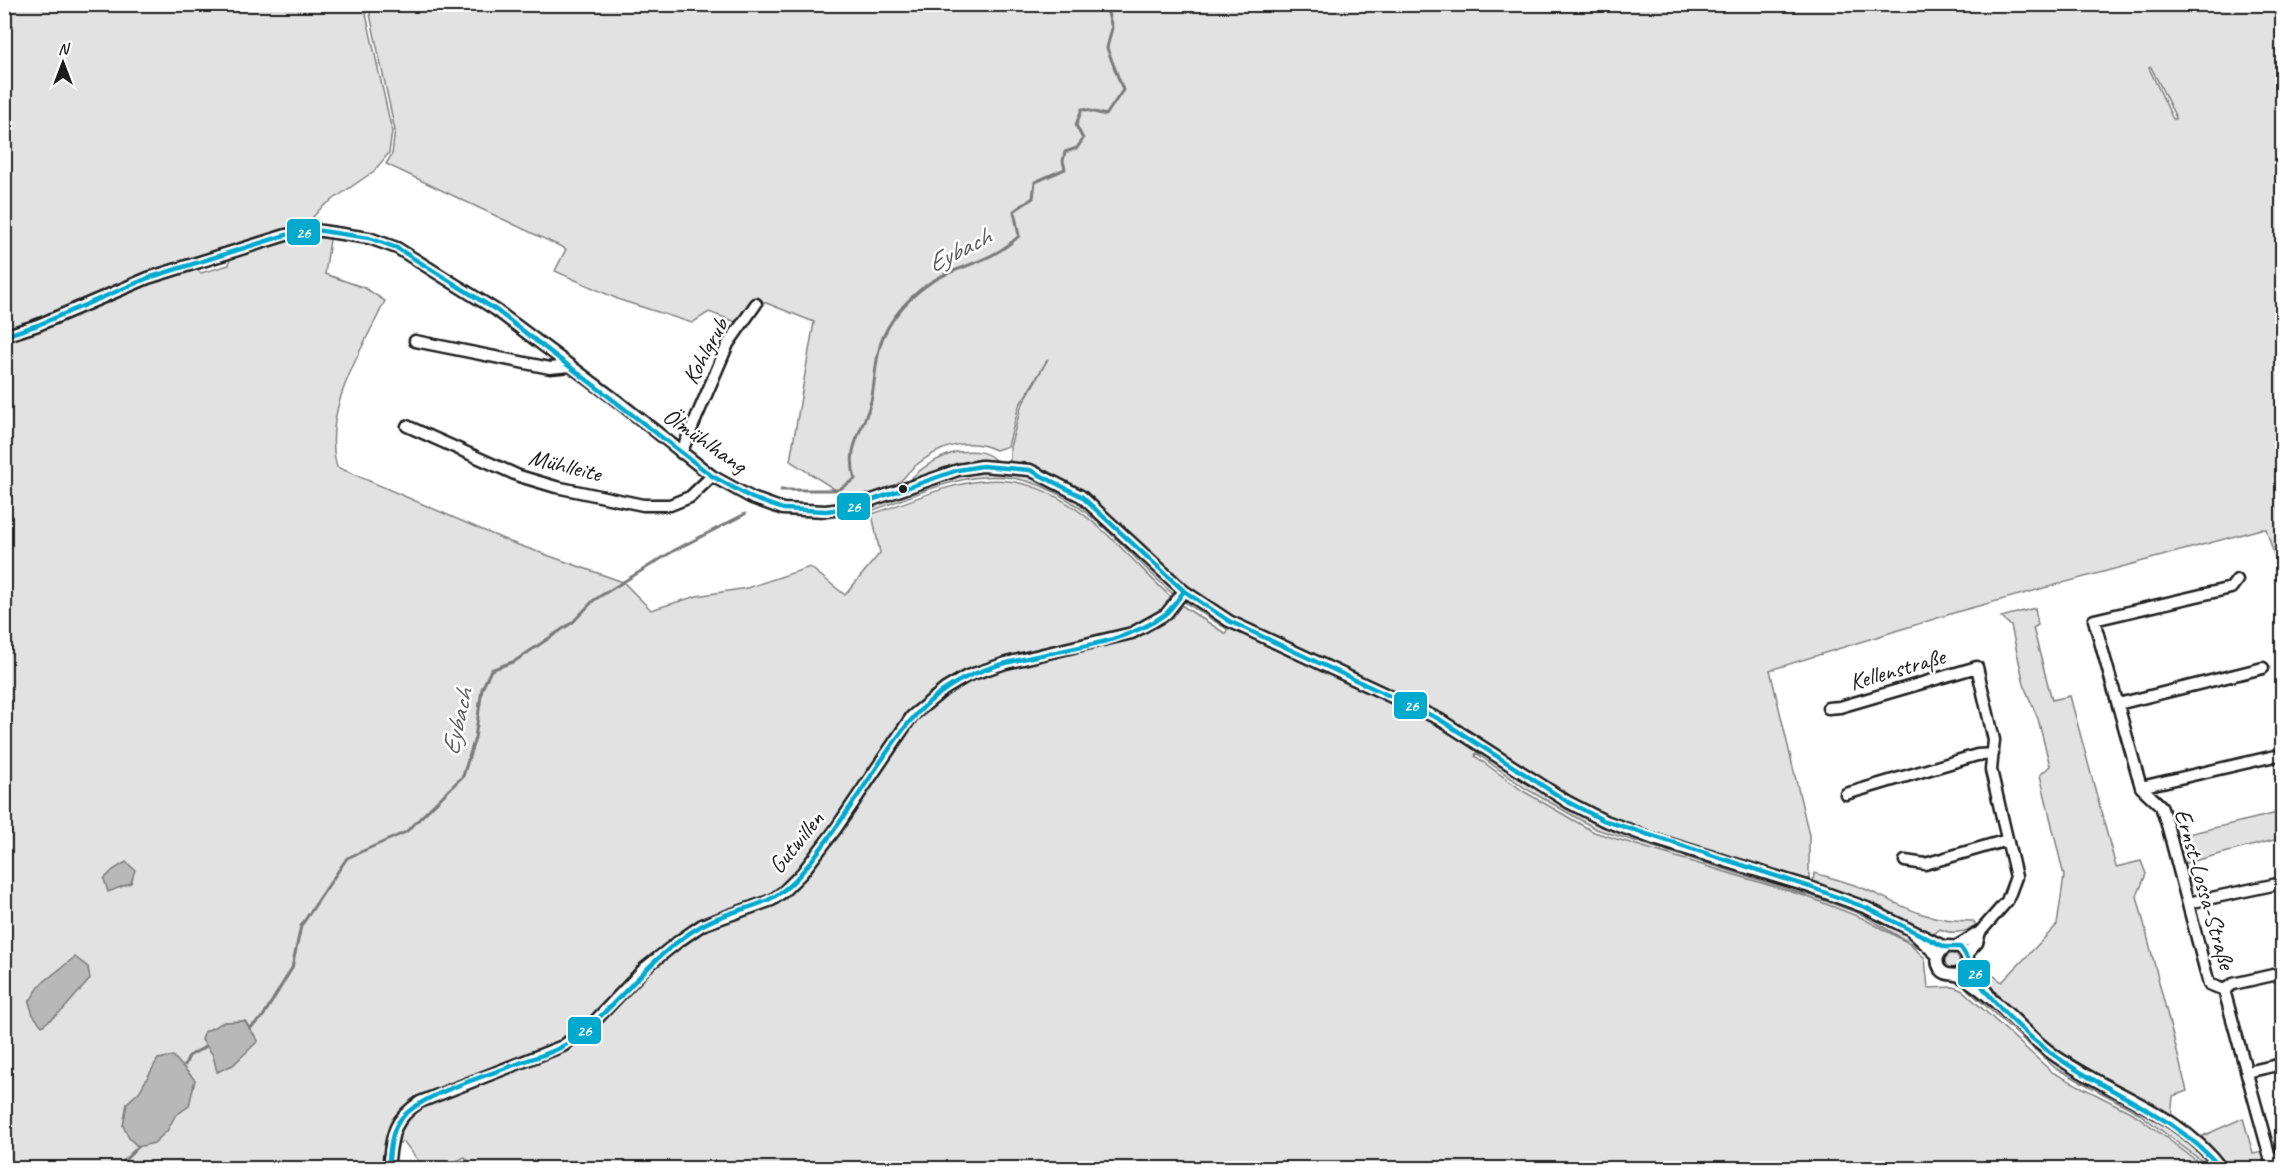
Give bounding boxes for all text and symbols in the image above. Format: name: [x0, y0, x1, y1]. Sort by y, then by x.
north arrow: [33, 33, 93, 93]
text: N: [58, 39, 71, 59]
line badge: 26: [286, 218, 321, 246]
water label: Eybach: [922, 219, 998, 280]
text: 26: [296, 223, 312, 243]
street label: Kohlgrub: [675, 311, 736, 389]
street label: Ölmühlhang: [657, 400, 755, 481]
street label: Mühlleite: [526, 442, 606, 489]
unlabelled marker: [897, 483, 909, 495]
line badge: 26: [836, 492, 871, 521]
text: 26: [846, 497, 862, 517]
street label: Kellenstraße: [1846, 641, 1950, 697]
water label: Eybach: [433, 684, 481, 758]
line badge: 26: [1393, 691, 1428, 720]
text: 26: [1404, 696, 1420, 716]
street label: Gutwillen: [762, 804, 830, 879]
street label: Ernst-Lossa-Straße: [2168, 805, 2243, 975]
line badge: 26: [1957, 959, 1991, 988]
text: 26: [1967, 964, 1983, 984]
line badge: 26: [567, 1016, 602, 1045]
text: 26: [577, 1021, 593, 1041]

